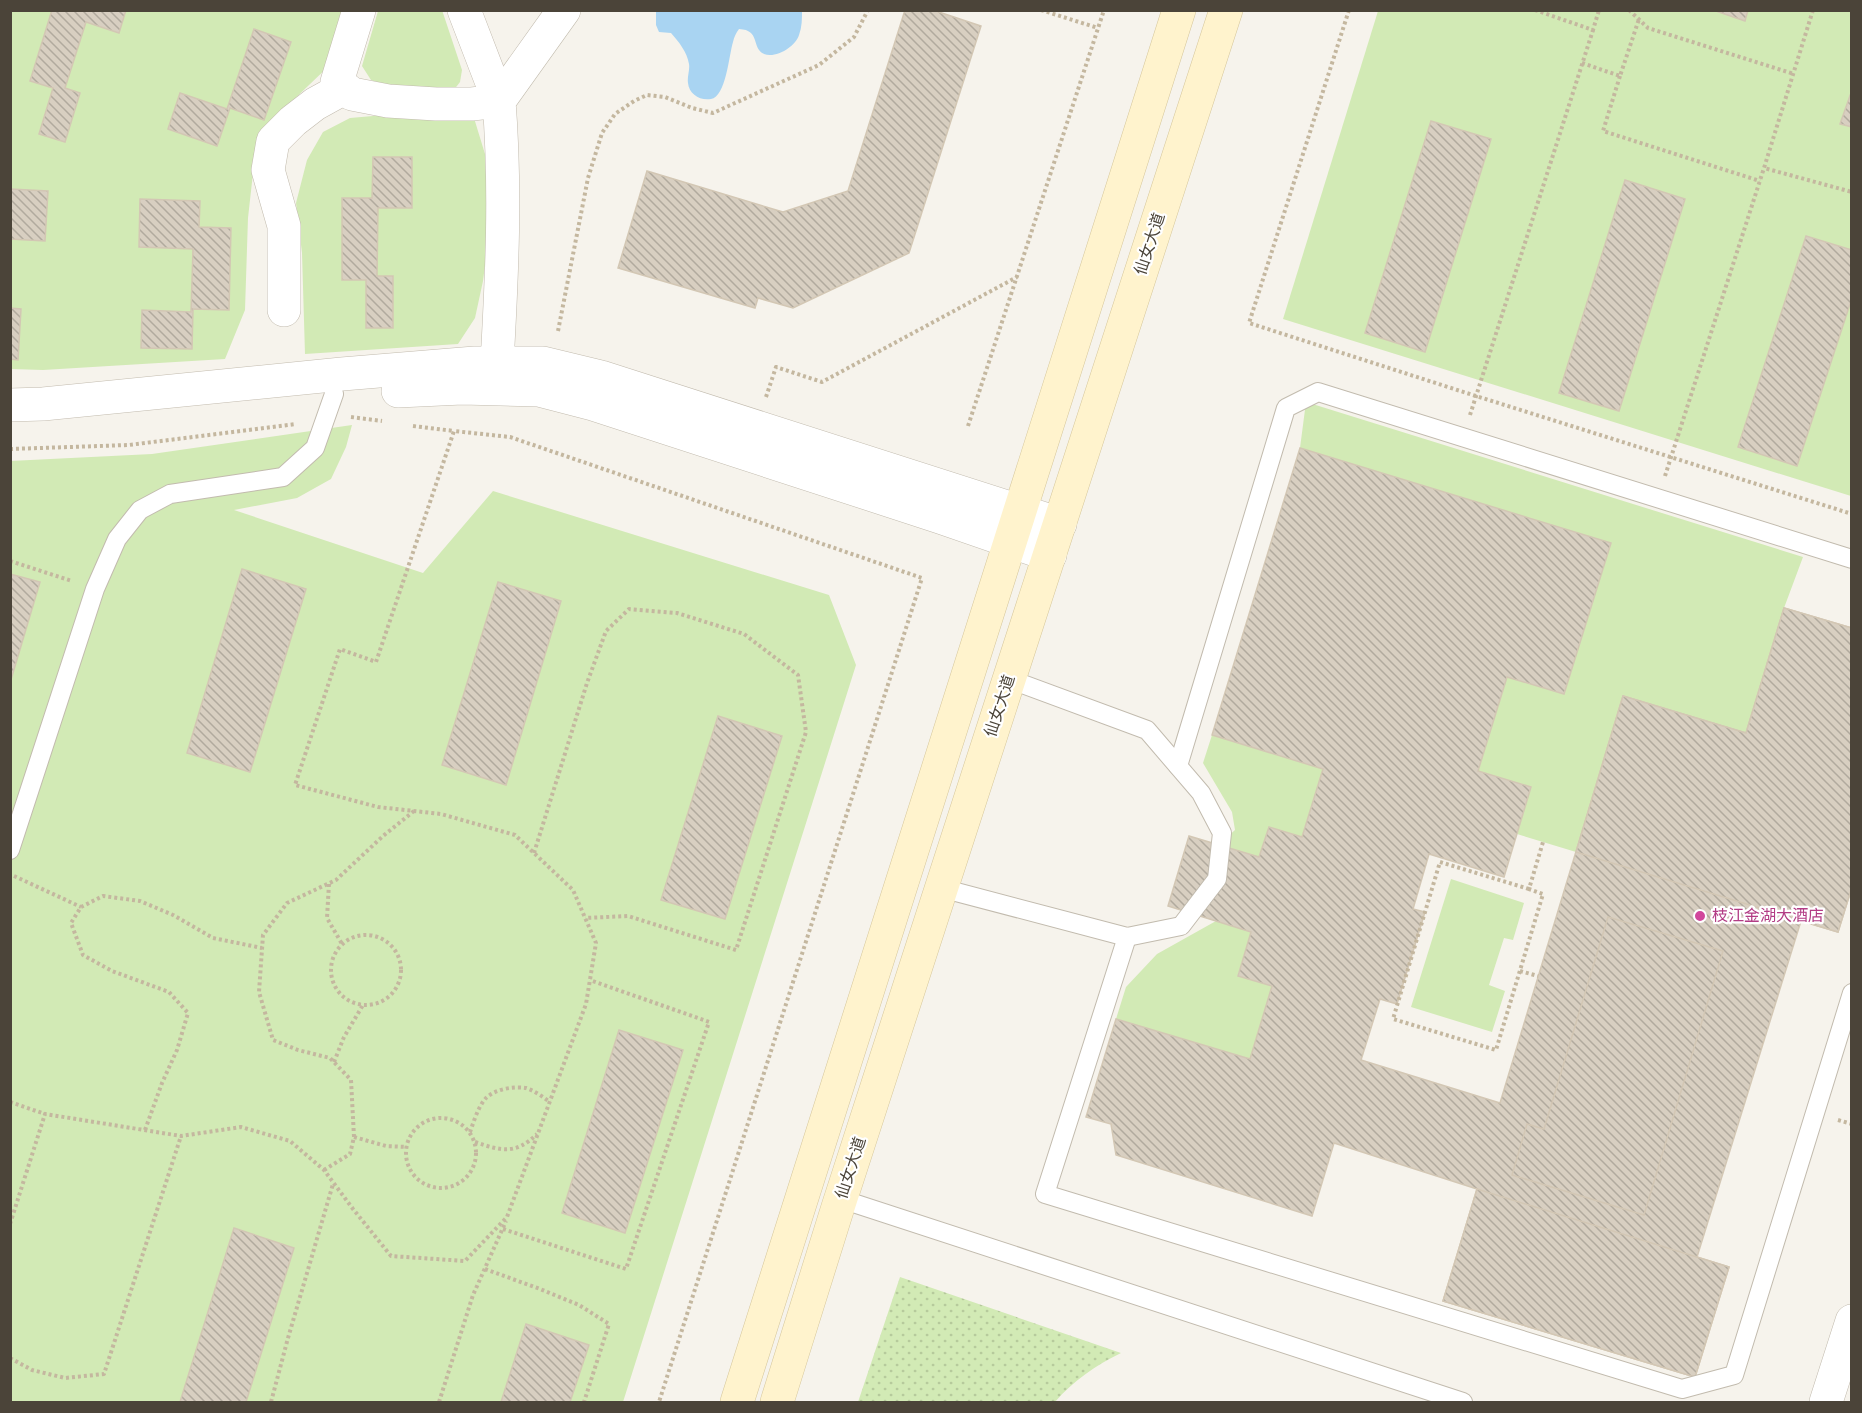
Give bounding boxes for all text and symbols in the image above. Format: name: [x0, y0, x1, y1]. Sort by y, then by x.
street label: 仙女大道: [1130, 210, 1170, 278]
street label: 仙女大道: [980, 672, 1020, 740]
place label: 枝江金湖大酒店: [1712, 905, 1824, 927]
marker: 枝江金湖大酒店: [1693, 909, 1707, 923]
street label: 仙女大道: [831, 1134, 871, 1202]

